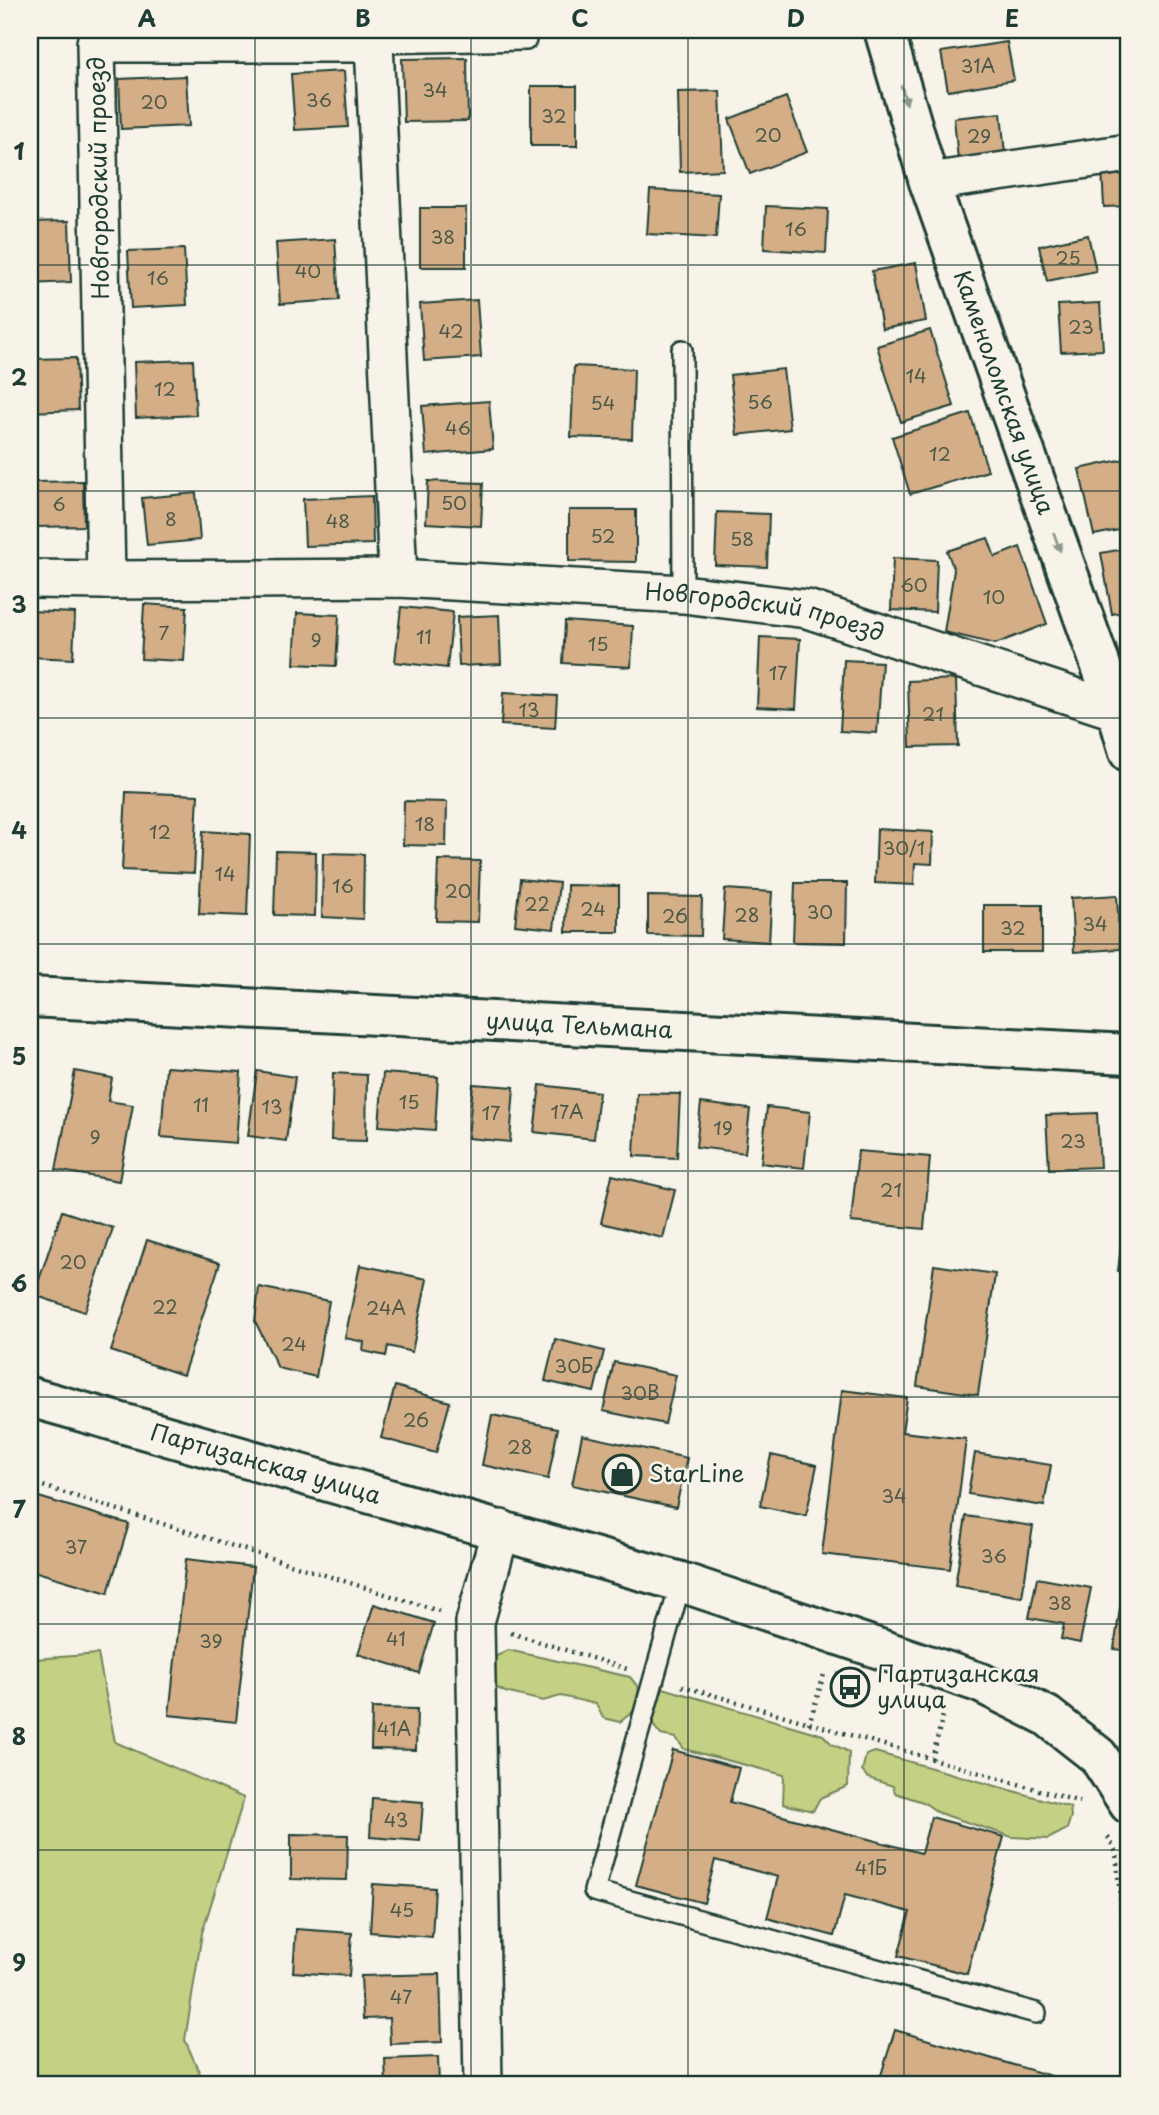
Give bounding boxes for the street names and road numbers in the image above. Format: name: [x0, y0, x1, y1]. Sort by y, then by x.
street label: Новгородский проезд: [78, 56, 117, 300]
street label: Каменоломская улица: [946, 265, 1065, 519]
street label: Новгородский проезд: [644, 573, 889, 649]
street label: улица Тельмана: [485, 1002, 674, 1046]
street label: Партизанская улица: [147, 1413, 386, 1512]

